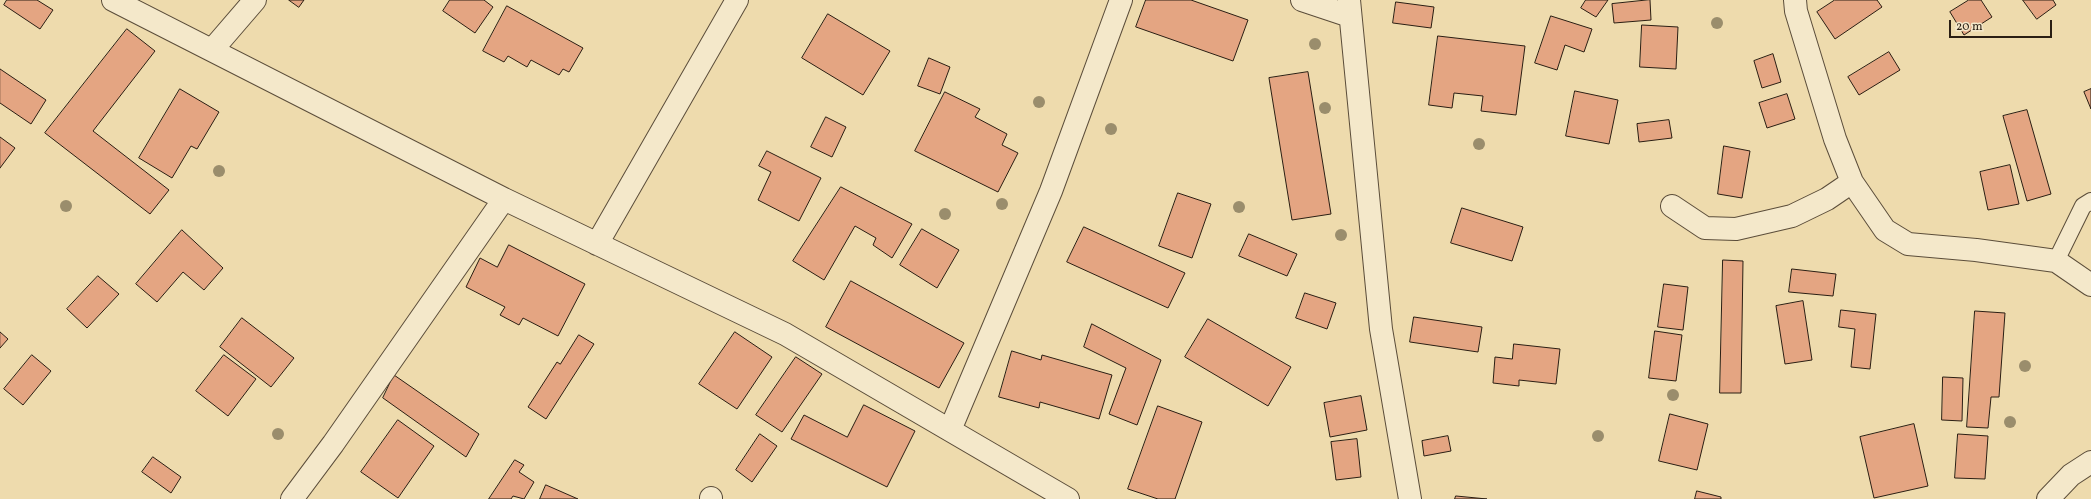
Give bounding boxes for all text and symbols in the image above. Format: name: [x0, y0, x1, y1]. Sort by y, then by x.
scale bar: [1951, 12, 2054, 38]
text: 20 m: [1956, 19, 1983, 35]

